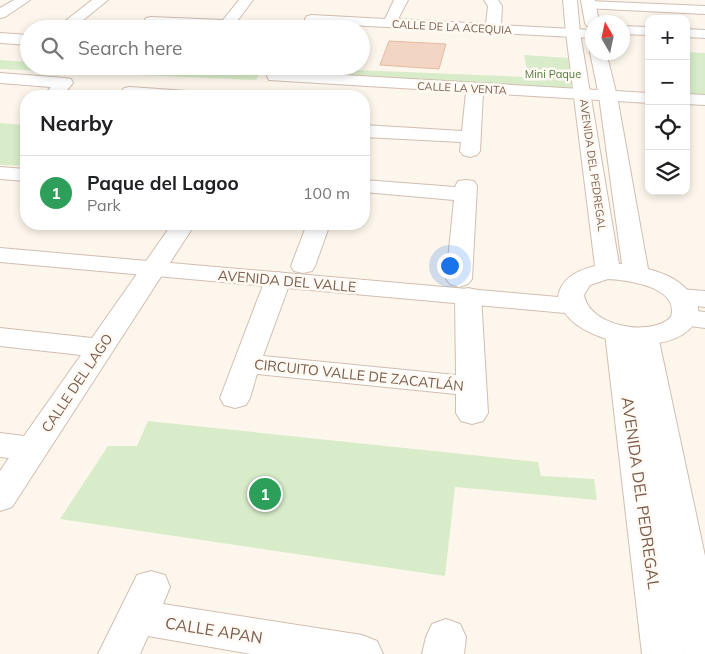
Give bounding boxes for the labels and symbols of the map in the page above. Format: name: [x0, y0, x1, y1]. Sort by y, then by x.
north arrow: [585, 15, 630, 60]
street label: CALLE DE LA ACEQUIA: [392, 17, 512, 37]
park label: Mini Paque: [525, 67, 581, 81]
street label: CALLE LA VENTA: [417, 79, 507, 97]
street label: AVENIDA DEL PEDREGAL: [577, 98, 609, 232]
your location: [437, 253, 463, 279]
street label: AVENIDA DEL VALLE: [217, 266, 357, 296]
street label: CALLE DEL LAGO: [37, 330, 117, 436]
street label: CIRCUITO VALLE DE ZACATLÁN: [253, 355, 465, 395]
street label: AVENIDA DEL PEDREGAL: [618, 396, 664, 591]
pin: 1: [249, 475, 281, 513]
street label: CALLE APAN: [164, 612, 264, 648]

